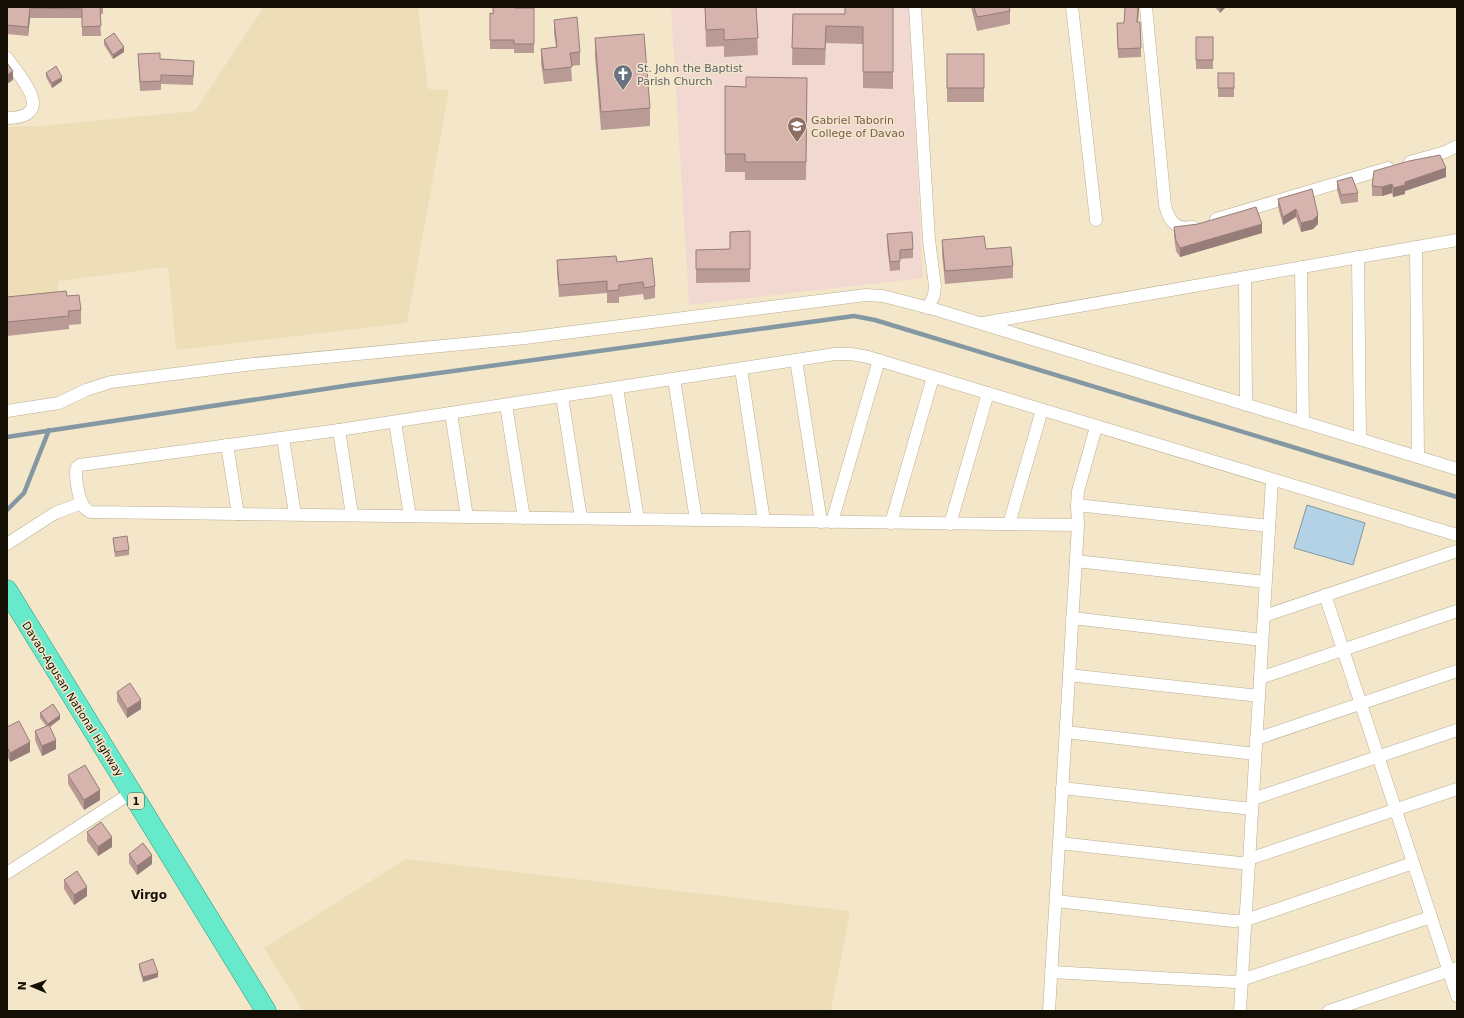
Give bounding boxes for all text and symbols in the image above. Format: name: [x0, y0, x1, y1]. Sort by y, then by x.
place label: St. John the Baptist Parish Church: [637, 62, 744, 88]
church icon: St. John the Baptist Parish Church: [612, 63, 634, 91]
place label: Gabriel Taborin College of Davao: [811, 114, 905, 140]
school or university icon: Gabriel Taborin College of Davao: [786, 115, 808, 143]
street label: Davao-Agusan National Highway: [19, 619, 126, 780]
road number: 1: [128, 793, 144, 809]
district label: Virgo: [131, 888, 167, 902]
north arrow: [12, 966, 52, 1006]
text: N: [16, 981, 29, 991]

